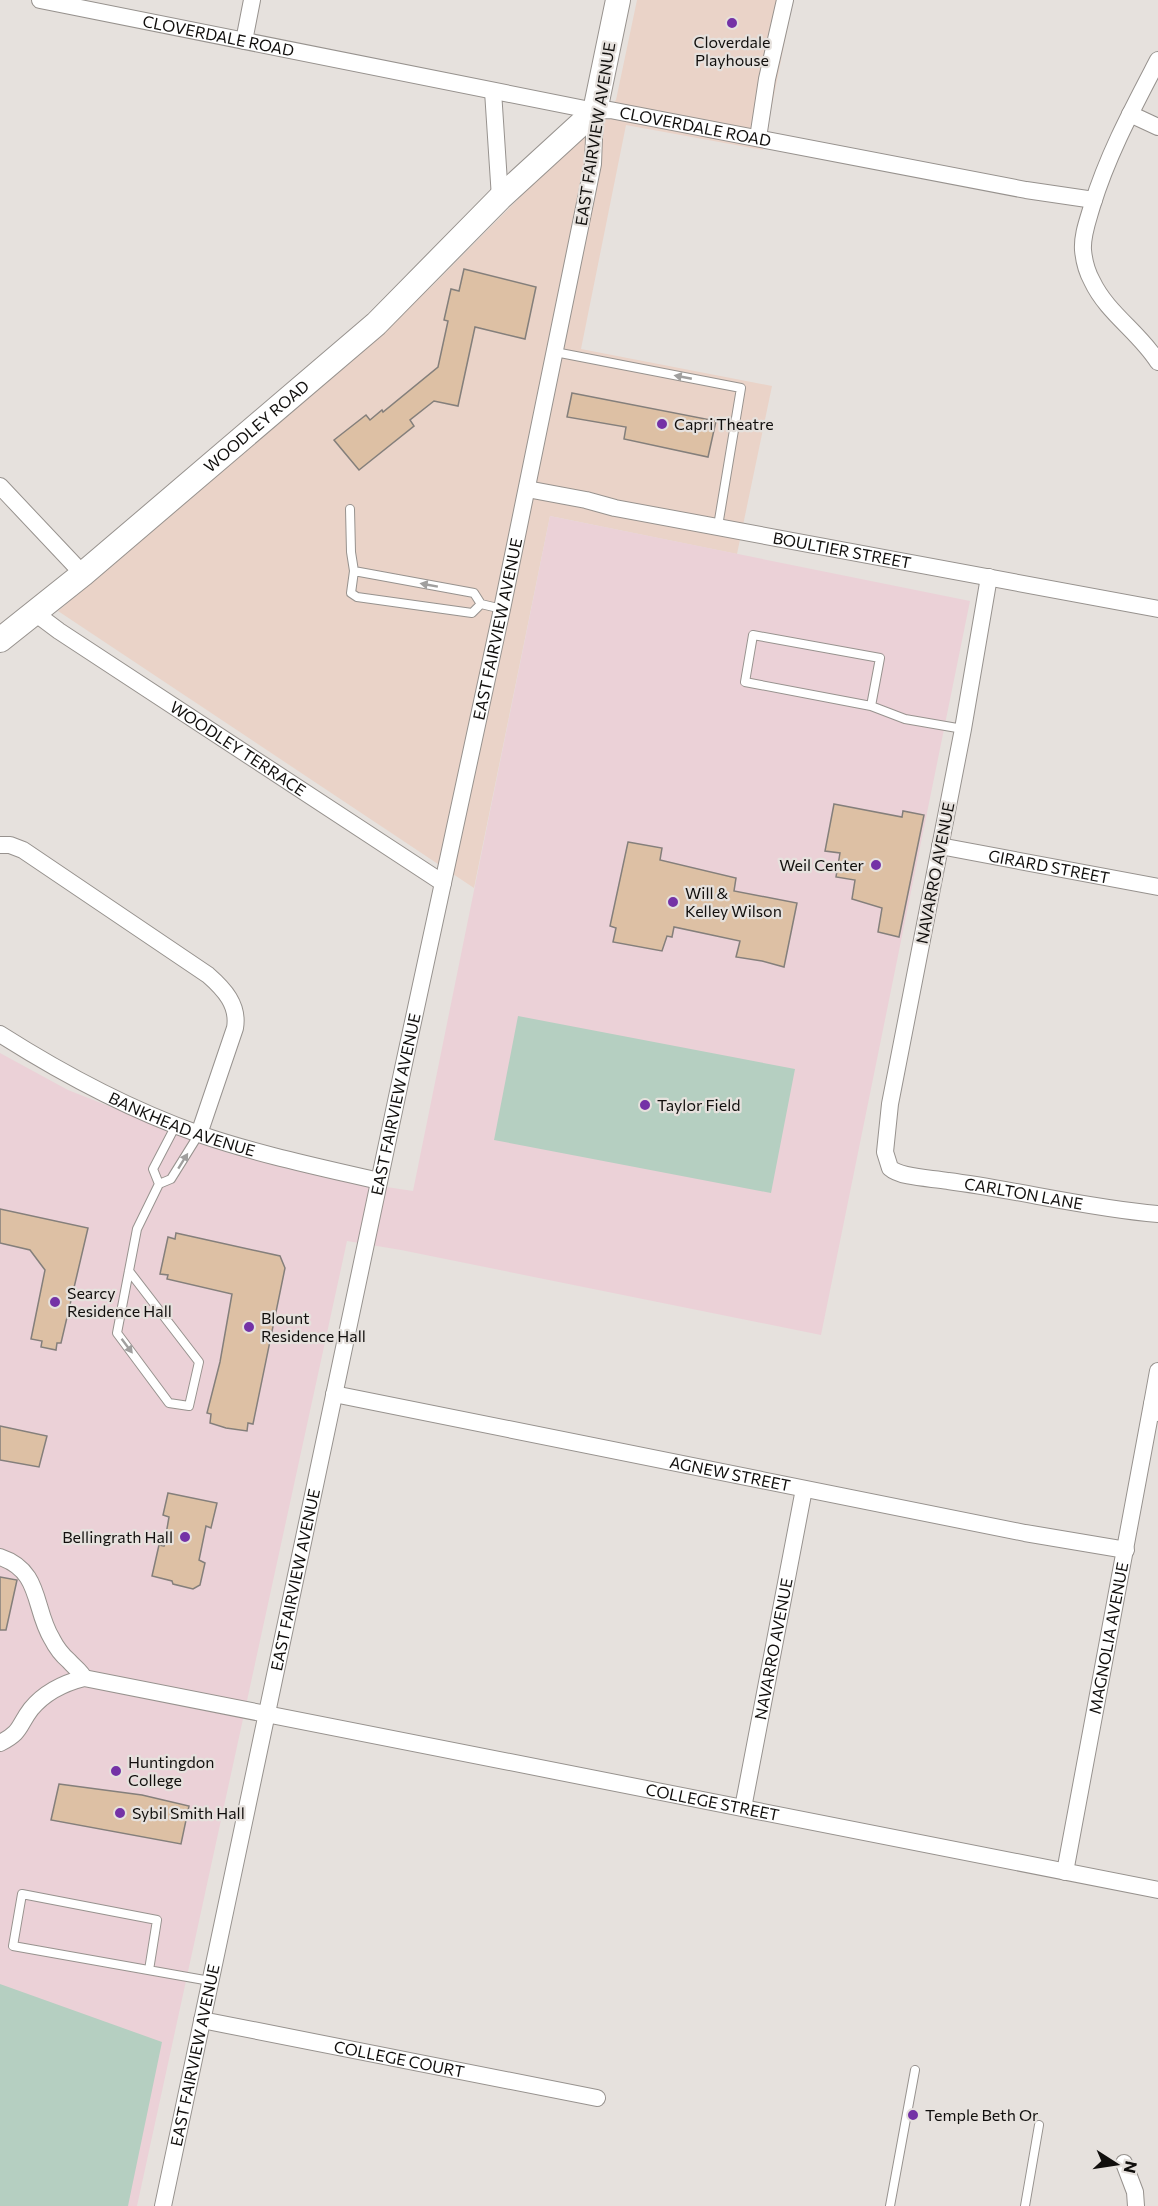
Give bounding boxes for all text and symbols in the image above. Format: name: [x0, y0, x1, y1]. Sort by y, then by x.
street label: CLOVERDALE ROAD: [141, 11, 296, 60]
marker: Cloverdale Playhouse: [725, 16, 739, 30]
place label: Cloverdale Playhouse: [694, 32, 770, 69]
street label: EAST FAIRVIEW AVENUE: [571, 41, 618, 227]
street label: CLOVERDALE ROAD: [618, 102, 773, 150]
one-way arrow: [674, 372, 693, 381]
street label: WOODLEY ROAD: [200, 376, 312, 476]
place label: Capri Theatre: [674, 414, 774, 433]
marker: Capri Theatre: [655, 417, 669, 431]
street label: BOULTIER STREET: [771, 528, 913, 572]
street label: EAST FAIRVIEW AVENUE: [468, 536, 525, 722]
one-way arrow: [420, 580, 439, 589]
street label: WOODLEY TERRACE: [167, 697, 310, 799]
street label: NAVARRO AVENUE: [911, 801, 958, 945]
street label: GIRARD STREET: [987, 845, 1111, 887]
place label: Weil Center: [779, 855, 865, 874]
marker: Weil Center: [869, 858, 883, 872]
place label: Will & Kelley Wilson: [685, 883, 782, 920]
marker: Will & Kelley Wilson: [666, 895, 680, 909]
street label: EAST FAIRVIEW AVENUE: [366, 1011, 424, 1197]
street label: BANKHEAD AVENUE: [106, 1087, 258, 1160]
place label: Taylor Field: [657, 1095, 740, 1114]
marker: Taylor Field: [638, 1098, 652, 1112]
one-way arrow: [177, 1153, 188, 1169]
street label: CARLTON LANE: [963, 1173, 1084, 1213]
place label: Searcy Residence Hall: [67, 1283, 172, 1320]
marker: Searcy Residence Hall: [48, 1295, 62, 1309]
place label: Blount Residence Hall: [261, 1308, 366, 1345]
marker: Blount Residence Hall: [242, 1320, 256, 1334]
one-way arrow: [121, 1338, 133, 1354]
street label: AGNEW STREET: [668, 1452, 792, 1495]
street label: EAST FAIRVIEW AVENUE: [266, 1487, 323, 1672]
place label: Bellingrath Hall: [62, 1527, 173, 1546]
marker: Bellingrath Hall: [178, 1530, 192, 1544]
street label: MAGNOLIA AVENUE: [1085, 1560, 1131, 1715]
street label: NAVARRO AVENUE: [750, 1576, 796, 1721]
place label: Huntingdon College: [128, 1752, 214, 1789]
marker: Huntingdon College: [109, 1764, 123, 1778]
street label: COLLEGE STREET: [644, 1779, 781, 1824]
place label: Sybil Smith Hall: [132, 1803, 245, 1822]
marker: Sybil Smith Hall: [113, 1806, 127, 1820]
street label: EAST FAIRVIEW AVENUE: [166, 1962, 223, 2148]
street label: COLLEGE COURT: [332, 2036, 466, 2081]
place label: Temple Beth Or: [925, 2105, 1039, 2124]
marker: Temple Beth Or: [906, 2108, 920, 2122]
north arrow: [1086, 2134, 1146, 2194]
text: N: [1121, 2159, 1142, 2175]

